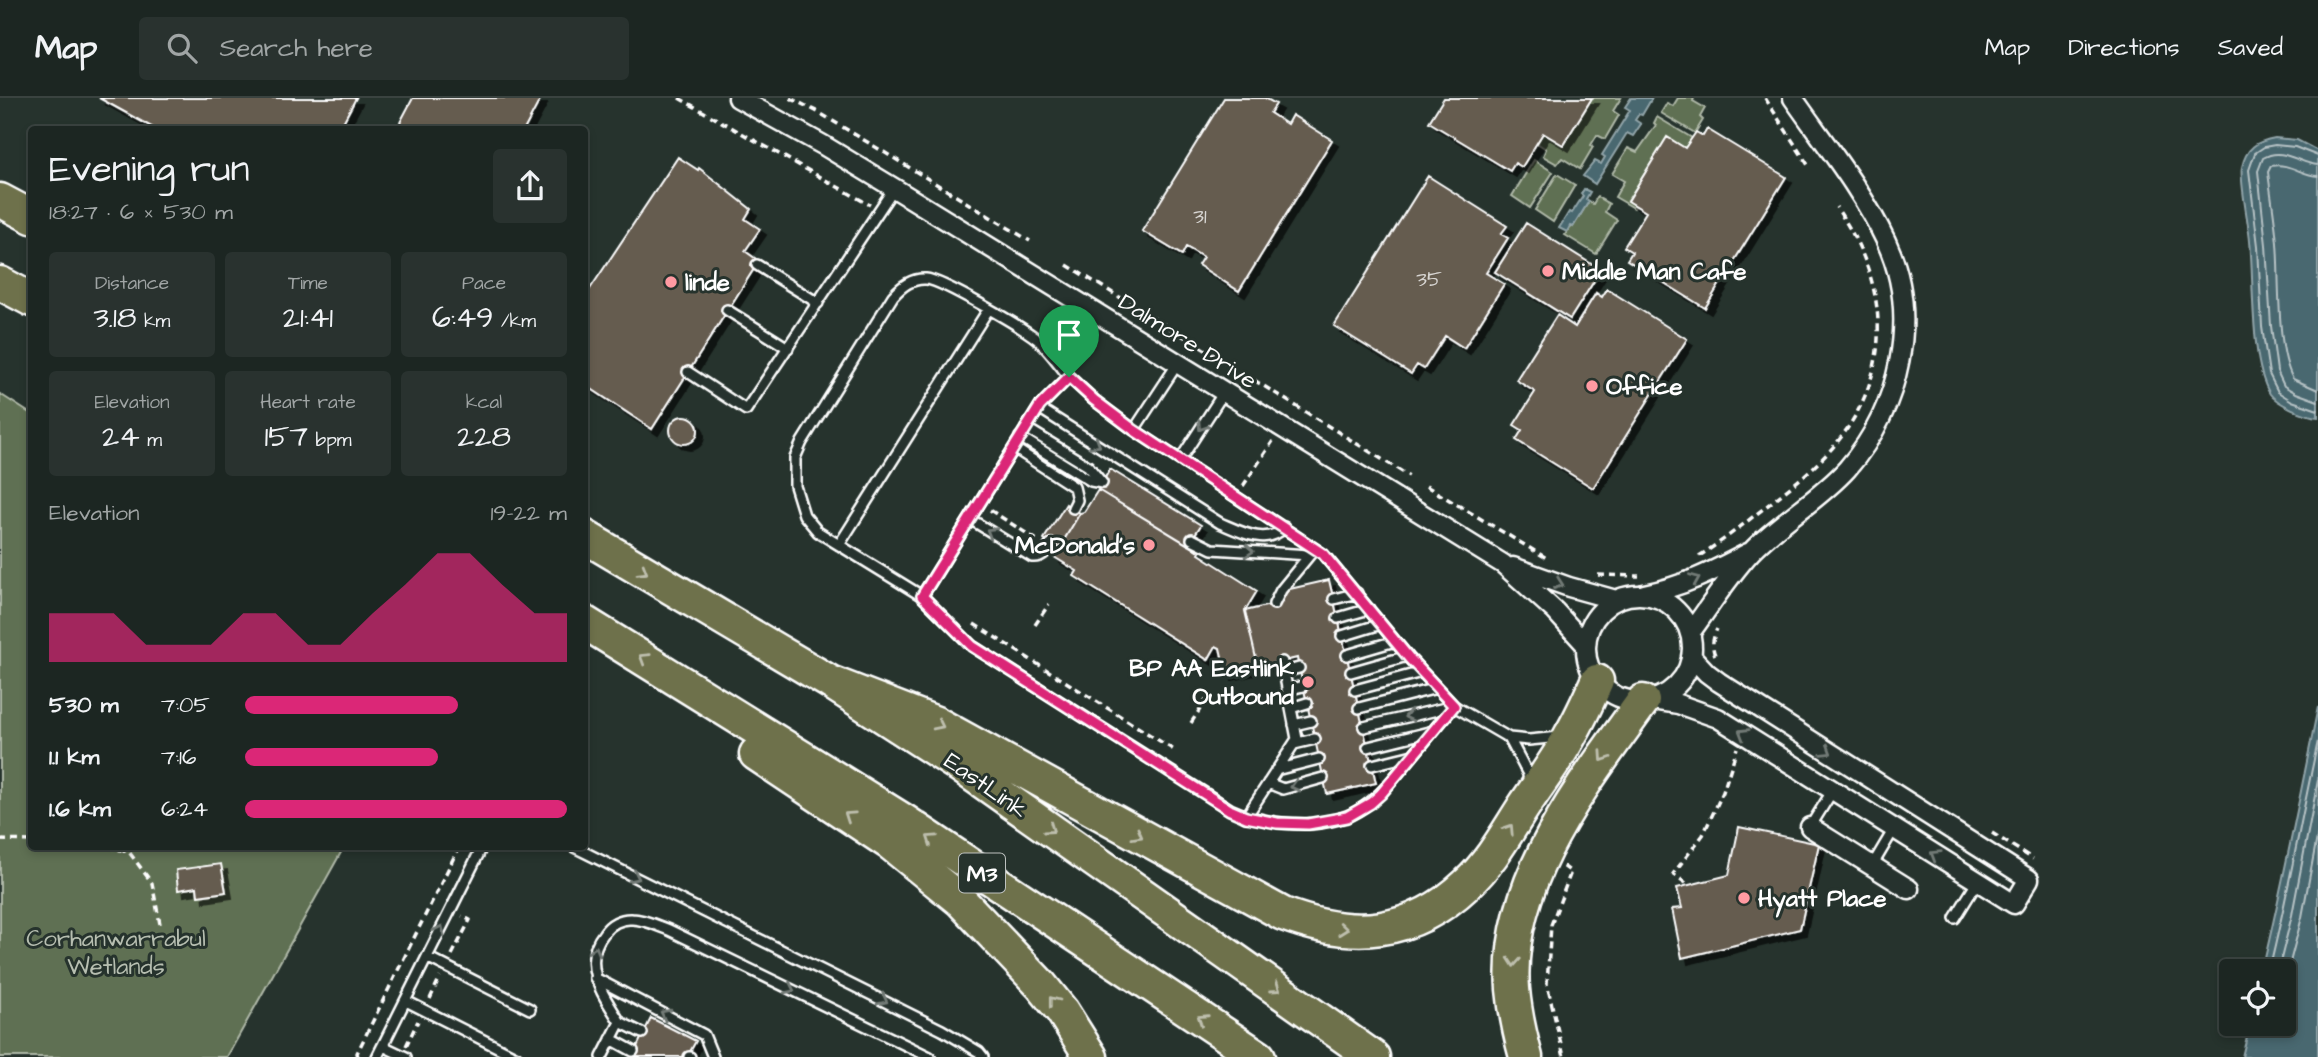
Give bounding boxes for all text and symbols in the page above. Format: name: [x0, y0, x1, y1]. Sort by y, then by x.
search box: [139, 17, 629, 80]
text: Map: [35, 25, 97, 71]
icon: search: [163, 29, 201, 67]
text: Search here: [219, 30, 373, 66]
text: Map: [1985, 31, 2030, 65]
text: Directions: [2068, 31, 2180, 65]
text: Saved: [2218, 31, 2283, 65]
text: Evening run: [49, 144, 250, 196]
button: share: [493, 149, 567, 223]
text: 18:27 · 6 × 530 m: [49, 196, 233, 228]
house number: 31: [1193, 202, 1207, 231]
place label: Middle Man Cafe: [1562, 255, 1747, 289]
marker: Middle Man Cafe: [1540, 263, 1556, 279]
house number: 35: [1416, 265, 1442, 294]
place label: linde: [685, 266, 730, 300]
text: Distance: [95, 270, 169, 297]
text: Time: [288, 270, 328, 297]
text: Pace: [462, 270, 506, 297]
marker: linde: [663, 274, 679, 290]
street label: Dalmore Drive: [1112, 286, 1263, 398]
text: 3.18: [94, 297, 136, 339]
text: 21:41: [283, 297, 333, 339]
text: 6:49: [432, 297, 493, 339]
pin: [1039, 305, 1099, 377]
text: km: [136, 308, 170, 335]
text: /km: [493, 308, 536, 335]
icon: arrive: [1050, 316, 1088, 354]
place label: Office: [1606, 370, 1682, 404]
marker: Office: [1584, 378, 1600, 394]
text: Elevation: [95, 389, 169, 416]
text: Heart rate: [260, 389, 356, 416]
text: kcal: [466, 389, 502, 416]
text: 24: [102, 416, 140, 458]
text: 157: [264, 416, 308, 458]
text: 228: [457, 416, 511, 458]
one-way arrow: [1198, 418, 1211, 431]
text: m: [140, 427, 162, 454]
text: bpm: [308, 427, 352, 454]
one-way arrow: [1089, 436, 1102, 449]
text: Elevation: [49, 497, 140, 529]
text: 19–22 m: [490, 497, 567, 529]
one-way arrow: [986, 527, 999, 540]
place label: McDonald's: [1015, 529, 1135, 563]
marker: McDonald's: [1141, 537, 1157, 553]
one-way arrow: [1244, 544, 1255, 559]
one-way arrow: [636, 563, 649, 576]
one-way arrow: [1688, 573, 1701, 587]
one-way arrow: [1552, 576, 1564, 590]
place label: BP AA Eastlink Outbound: [1129, 652, 1295, 714]
one-way arrow: [638, 654, 651, 667]
marker: BP AA Eastlink Outbound: [1300, 674, 1316, 690]
text: 530 m: [49, 689, 119, 721]
text: 7:05: [161, 689, 210, 721]
one-way arrow: [1403, 708, 1415, 723]
one-way arrow: [932, 717, 944, 731]
one-way arrow: [1737, 728, 1750, 741]
text: 1.1 km: [49, 741, 99, 773]
text: 7:16: [161, 741, 196, 773]
one-way arrow: [1819, 743, 1832, 755]
street label: EastLink: [937, 745, 1034, 827]
one-way arrow: [1600, 749, 1612, 762]
one-way arrow: [1289, 778, 1301, 792]
text: 1.6 km: [49, 793, 111, 825]
text: 6:24: [161, 793, 208, 825]
one-way arrow: [844, 812, 857, 824]
one-way arrow: [1042, 821, 1055, 833]
one-way arrow: [1501, 823, 1514, 836]
one-way arrow: [1131, 827, 1144, 840]
one-way arrow: [926, 835, 939, 847]
one-way arrow: [1930, 850, 1943, 863]
road number: M3: [959, 853, 1005, 892]
one-way arrow: [628, 869, 640, 883]
place label: Hyatt Place: [1758, 882, 1886, 918]
marker: Hyatt Place: [1736, 890, 1752, 906]
one-way arrow: [1338, 921, 1349, 936]
park label: Corhanwarrabul Wetlands: [26, 922, 206, 984]
one-way arrow: [431, 925, 445, 937]
one-way arrow: [587, 946, 601, 958]
one-way arrow: [1507, 957, 1522, 968]
map controls: [2219, 959, 2296, 1036]
button: locate: [2219, 959, 2296, 1036]
one-way arrow: [1268, 980, 1281, 992]
one-way arrow: [783, 981, 795, 995]
one-way arrow: [876, 991, 888, 1005]
one-way arrow: [1049, 996, 1061, 1009]
one-way arrow: [660, 1009, 672, 1023]
one-way arrow: [1197, 1014, 1210, 1027]

